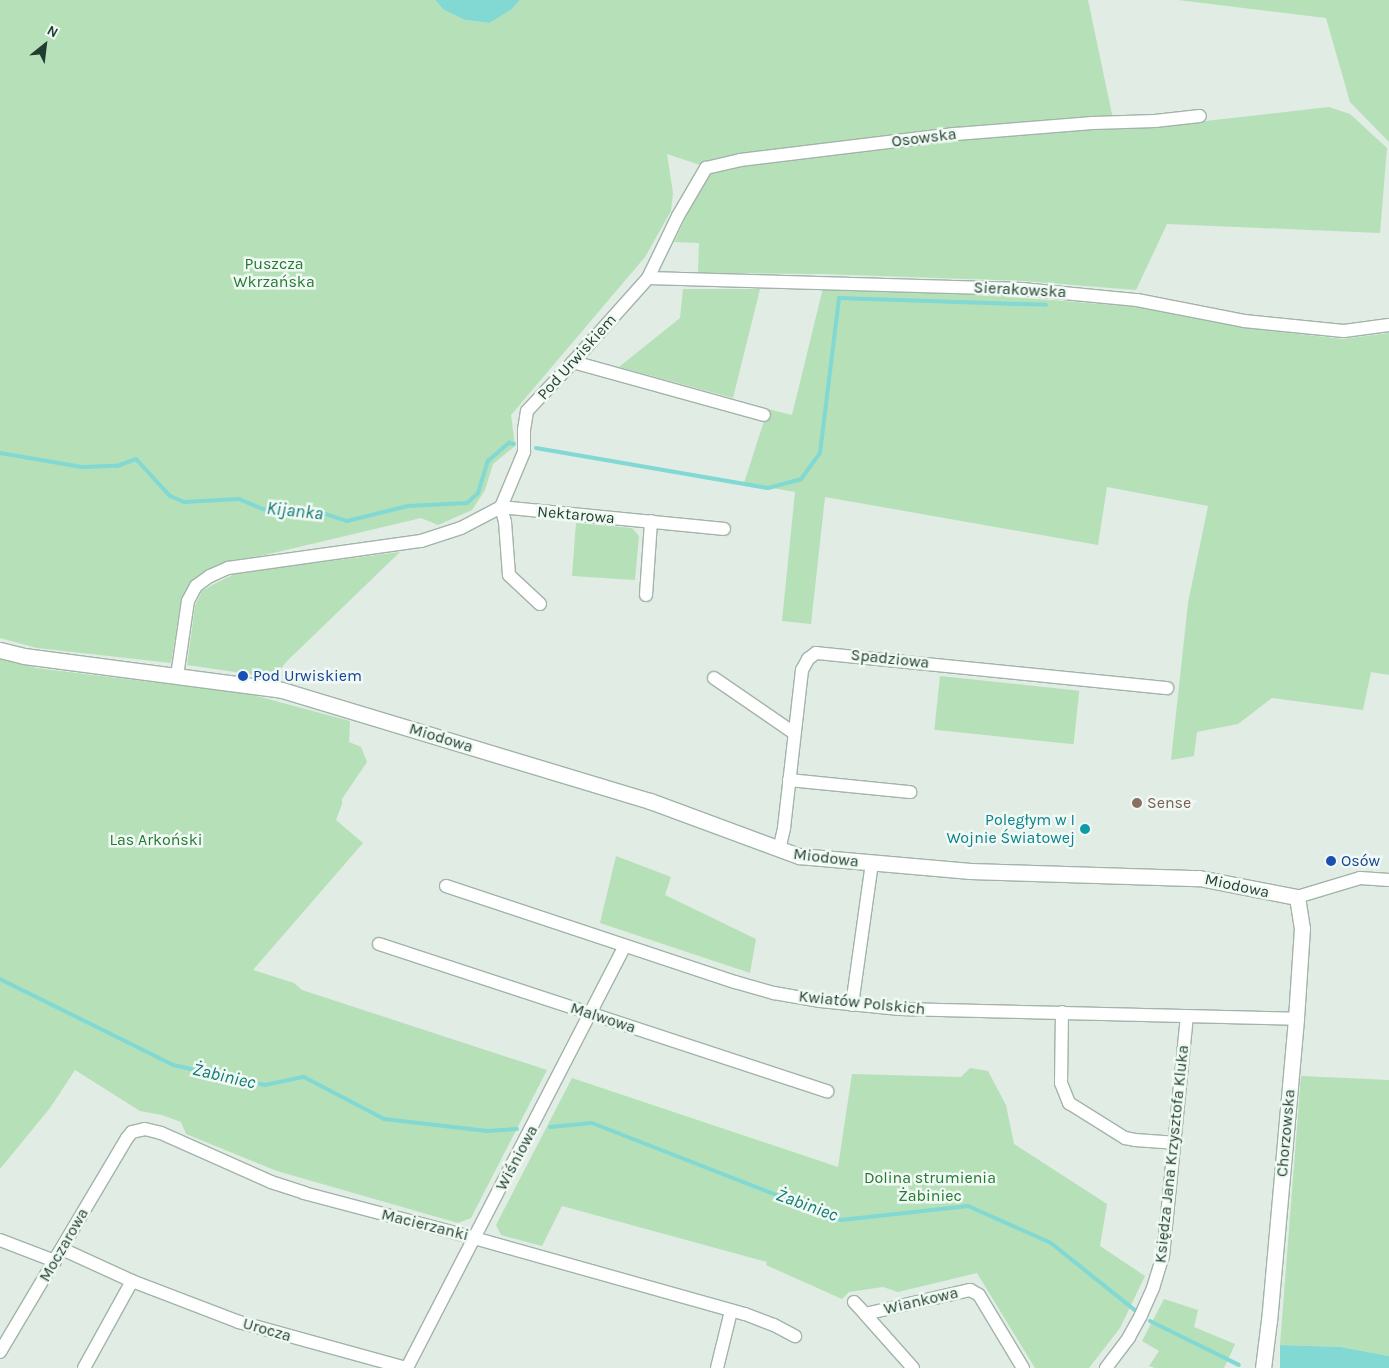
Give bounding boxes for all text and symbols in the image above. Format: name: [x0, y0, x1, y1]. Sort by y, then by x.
north arrow: [20, 20, 70, 70]
text: N: [44, 22, 61, 41]
street label: Osowska: [890, 124, 958, 152]
park label: Puszcza Wkrzańska: [233, 254, 315, 292]
street label: Sierakowska: [973, 278, 1067, 302]
street label: Pod Urwiskiem: [533, 310, 621, 404]
water label: Kijanka: [266, 497, 324, 525]
street label: Nektarowa: [536, 502, 616, 528]
street label: Spadziowa: [850, 645, 930, 673]
place label: Pod Urwiskiem: [253, 666, 362, 686]
marker: Pod Urwiskiem: [237, 670, 249, 682]
street label: Miodowa: [407, 719, 475, 757]
place label: Sense: [1147, 793, 1191, 813]
marker: Sense: [1131, 797, 1143, 809]
place label: Poległym w I Wojnie Światowej: [947, 810, 1075, 848]
marker: Poległym w I Wojnie Światowej: [1079, 823, 1091, 835]
park label: Las Arkoński: [109, 830, 203, 850]
street label: Miodowa: [792, 844, 860, 872]
place label: Osów: [1341, 851, 1380, 871]
marker: Osów: [1325, 855, 1337, 867]
street label: Miodowa: [1203, 870, 1271, 902]
street label: Kwiatów Polskich: [798, 987, 926, 1019]
street label: Malwowa: [568, 998, 638, 1038]
street label: Księdza Jana Krzysztofa Kluka: [1151, 1044, 1193, 1264]
water label: Żabiniec: [190, 1058, 258, 1094]
street label: Chorzowska: [1273, 1088, 1299, 1178]
street label: Wiśniowa: [492, 1122, 542, 1194]
park label: Dolina strumienia Żabiniec: [864, 1168, 996, 1206]
water label: Żabiniec: [773, 1184, 841, 1226]
street label: Moczarowa: [35, 1205, 93, 1285]
street label: Macierzanki: [379, 1205, 471, 1245]
street label: Wiankowa: [882, 1283, 960, 1319]
street label: Urocza: [240, 1314, 294, 1346]

